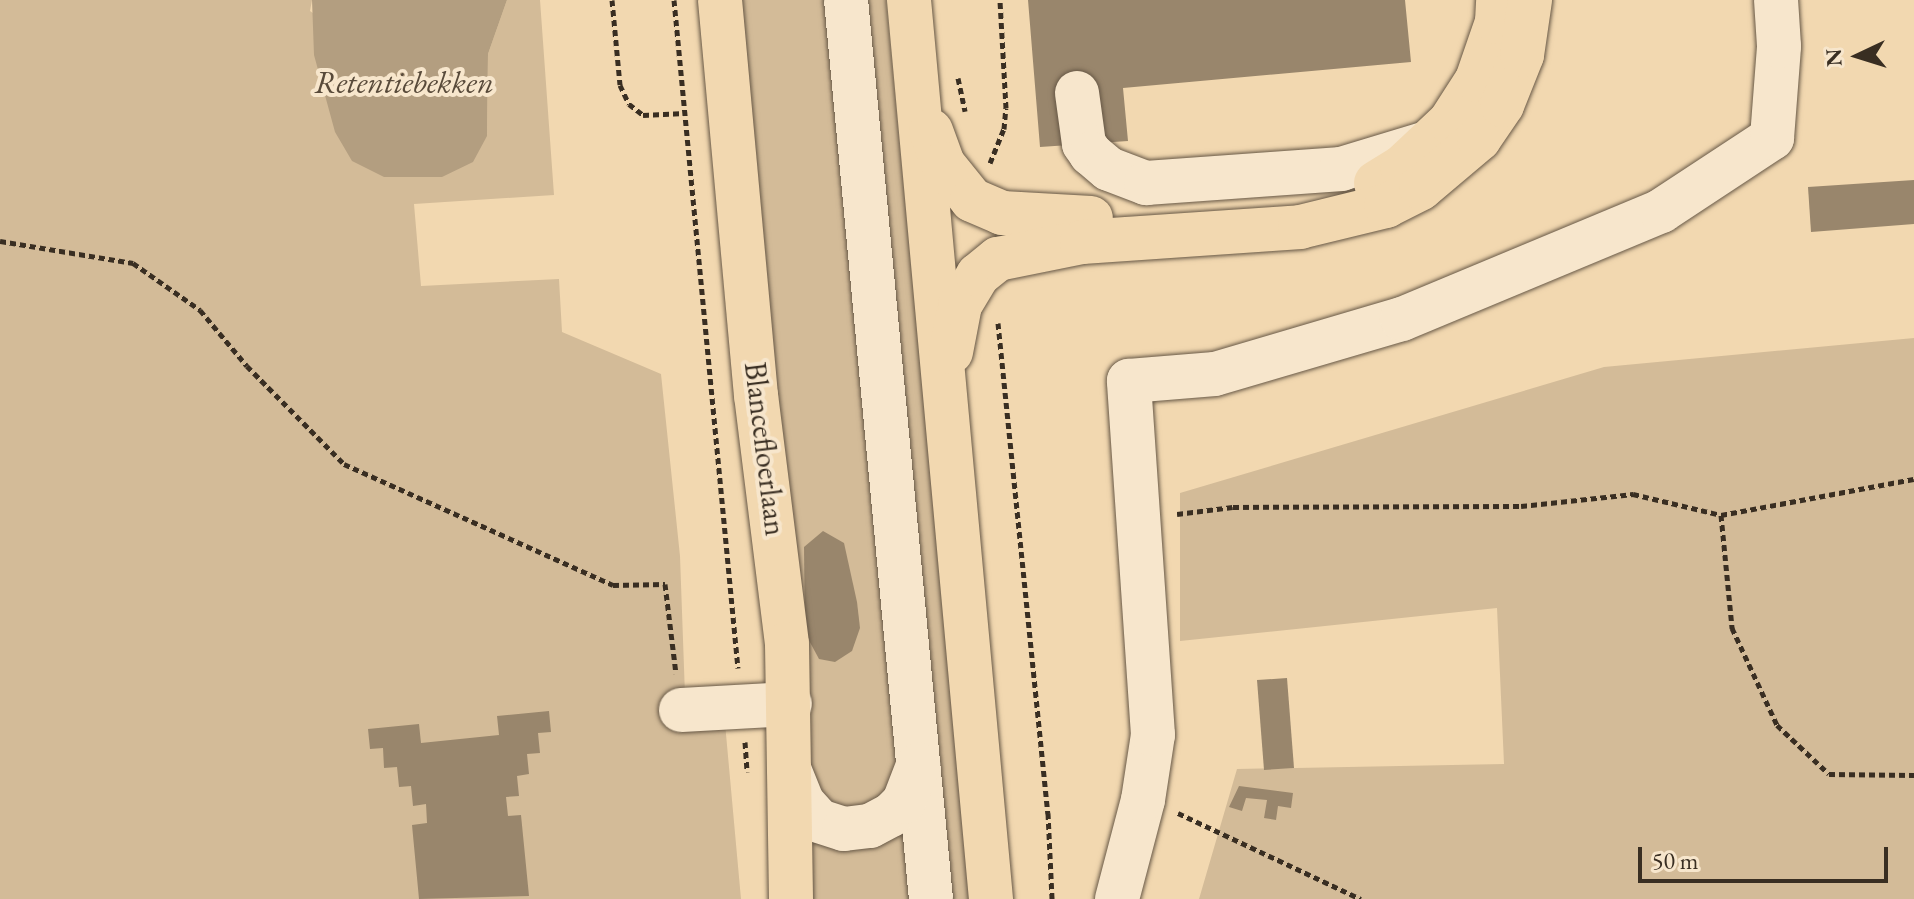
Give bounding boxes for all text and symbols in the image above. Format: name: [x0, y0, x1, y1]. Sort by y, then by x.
north arrow: [1818, 16, 1898, 96]
text: N: [1818, 48, 1849, 68]
water label: Retentiebekken: [314, 63, 494, 101]
street label: Blancefloerlaan: [736, 360, 794, 538]
scale bar: [1642, 831, 1892, 881]
text: 50 m: [1652, 845, 1699, 876]

